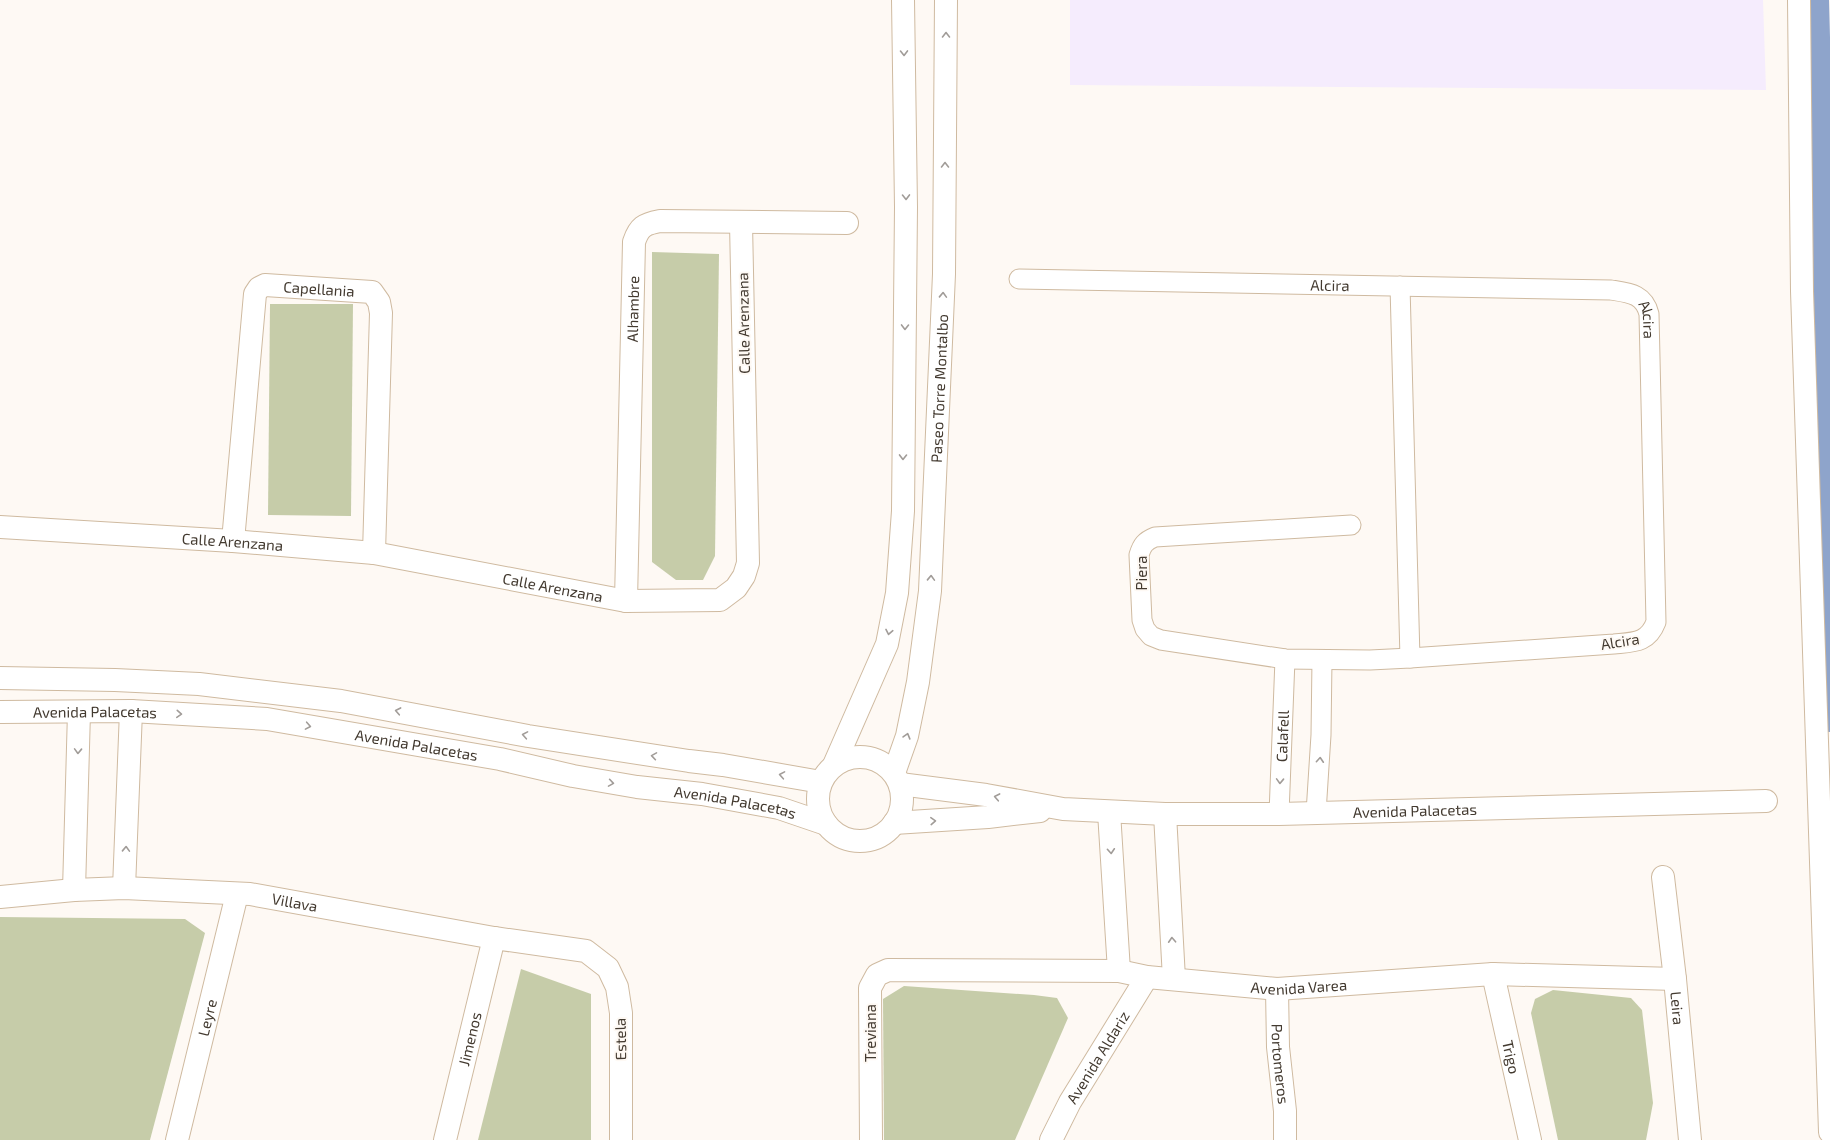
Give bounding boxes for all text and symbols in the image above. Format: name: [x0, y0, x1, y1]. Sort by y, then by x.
one-way arrow: [942, 32, 950, 38]
one-way arrow: [900, 50, 908, 56]
one-way arrow: [941, 162, 949, 168]
one-way arrow: [902, 194, 910, 200]
street label: Calle Arenzana: [733, 272, 753, 374]
street label: Alcira: [1310, 275, 1350, 294]
street label: Alhambre: [623, 276, 642, 342]
street label: Capellania: [283, 277, 355, 300]
one-way arrow: [939, 292, 947, 298]
street label: Alcira: [1635, 296, 1659, 339]
street label: Paseo Torre Montalbo: [927, 313, 951, 463]
one-way arrow: [900, 324, 909, 330]
one-way arrow: [899, 454, 907, 460]
street label: Calle Arenzana: [181, 529, 284, 554]
street label: Piera: [1132, 556, 1150, 590]
street label: Calle Arenzana: [501, 569, 604, 605]
one-way arrow: [927, 575, 935, 581]
one-way arrow: [886, 628, 894, 635]
street label: Alcira: [1599, 629, 1641, 653]
street label: Avenida Palacetas: [33, 702, 158, 722]
one-way arrow: [394, 707, 401, 716]
one-way arrow: [176, 709, 182, 718]
street label: Calafell: [1272, 709, 1292, 762]
one-way arrow: [305, 722, 311, 730]
street label: Avenida Palacetas: [354, 725, 479, 764]
one-way arrow: [522, 731, 528, 740]
one-way arrow: [902, 733, 911, 740]
one-way arrow: [74, 748, 82, 754]
one-way arrow: [651, 752, 657, 760]
one-way arrow: [1315, 757, 1324, 763]
one-way arrow: [779, 771, 785, 780]
one-way arrow: [608, 778, 614, 786]
one-way arrow: [1276, 778, 1284, 784]
street label: Avenida Palacetas: [673, 782, 799, 822]
one-way arrow: [994, 793, 1000, 801]
street label: Avenida Palacetas: [1353, 800, 1477, 821]
one-way arrow: [930, 816, 936, 825]
one-way arrow: [121, 846, 130, 852]
one-way arrow: [1107, 848, 1116, 854]
street label: Villava: [270, 889, 319, 915]
one-way arrow: [1167, 937, 1176, 943]
street label: Avenida Varea: [1250, 975, 1348, 998]
street label: Leira: [1667, 991, 1688, 1026]
street label: Leyre: [194, 997, 220, 1038]
street label: Treviana: [861, 1004, 879, 1062]
street label: Avenida Aldariz: [1062, 1008, 1133, 1107]
street label: Jimenos: [454, 1010, 485, 1068]
street label: Estela: [611, 1018, 629, 1060]
street label: Portomeros: [1269, 1023, 1293, 1105]
street label: Trigo: [1499, 1038, 1524, 1075]

